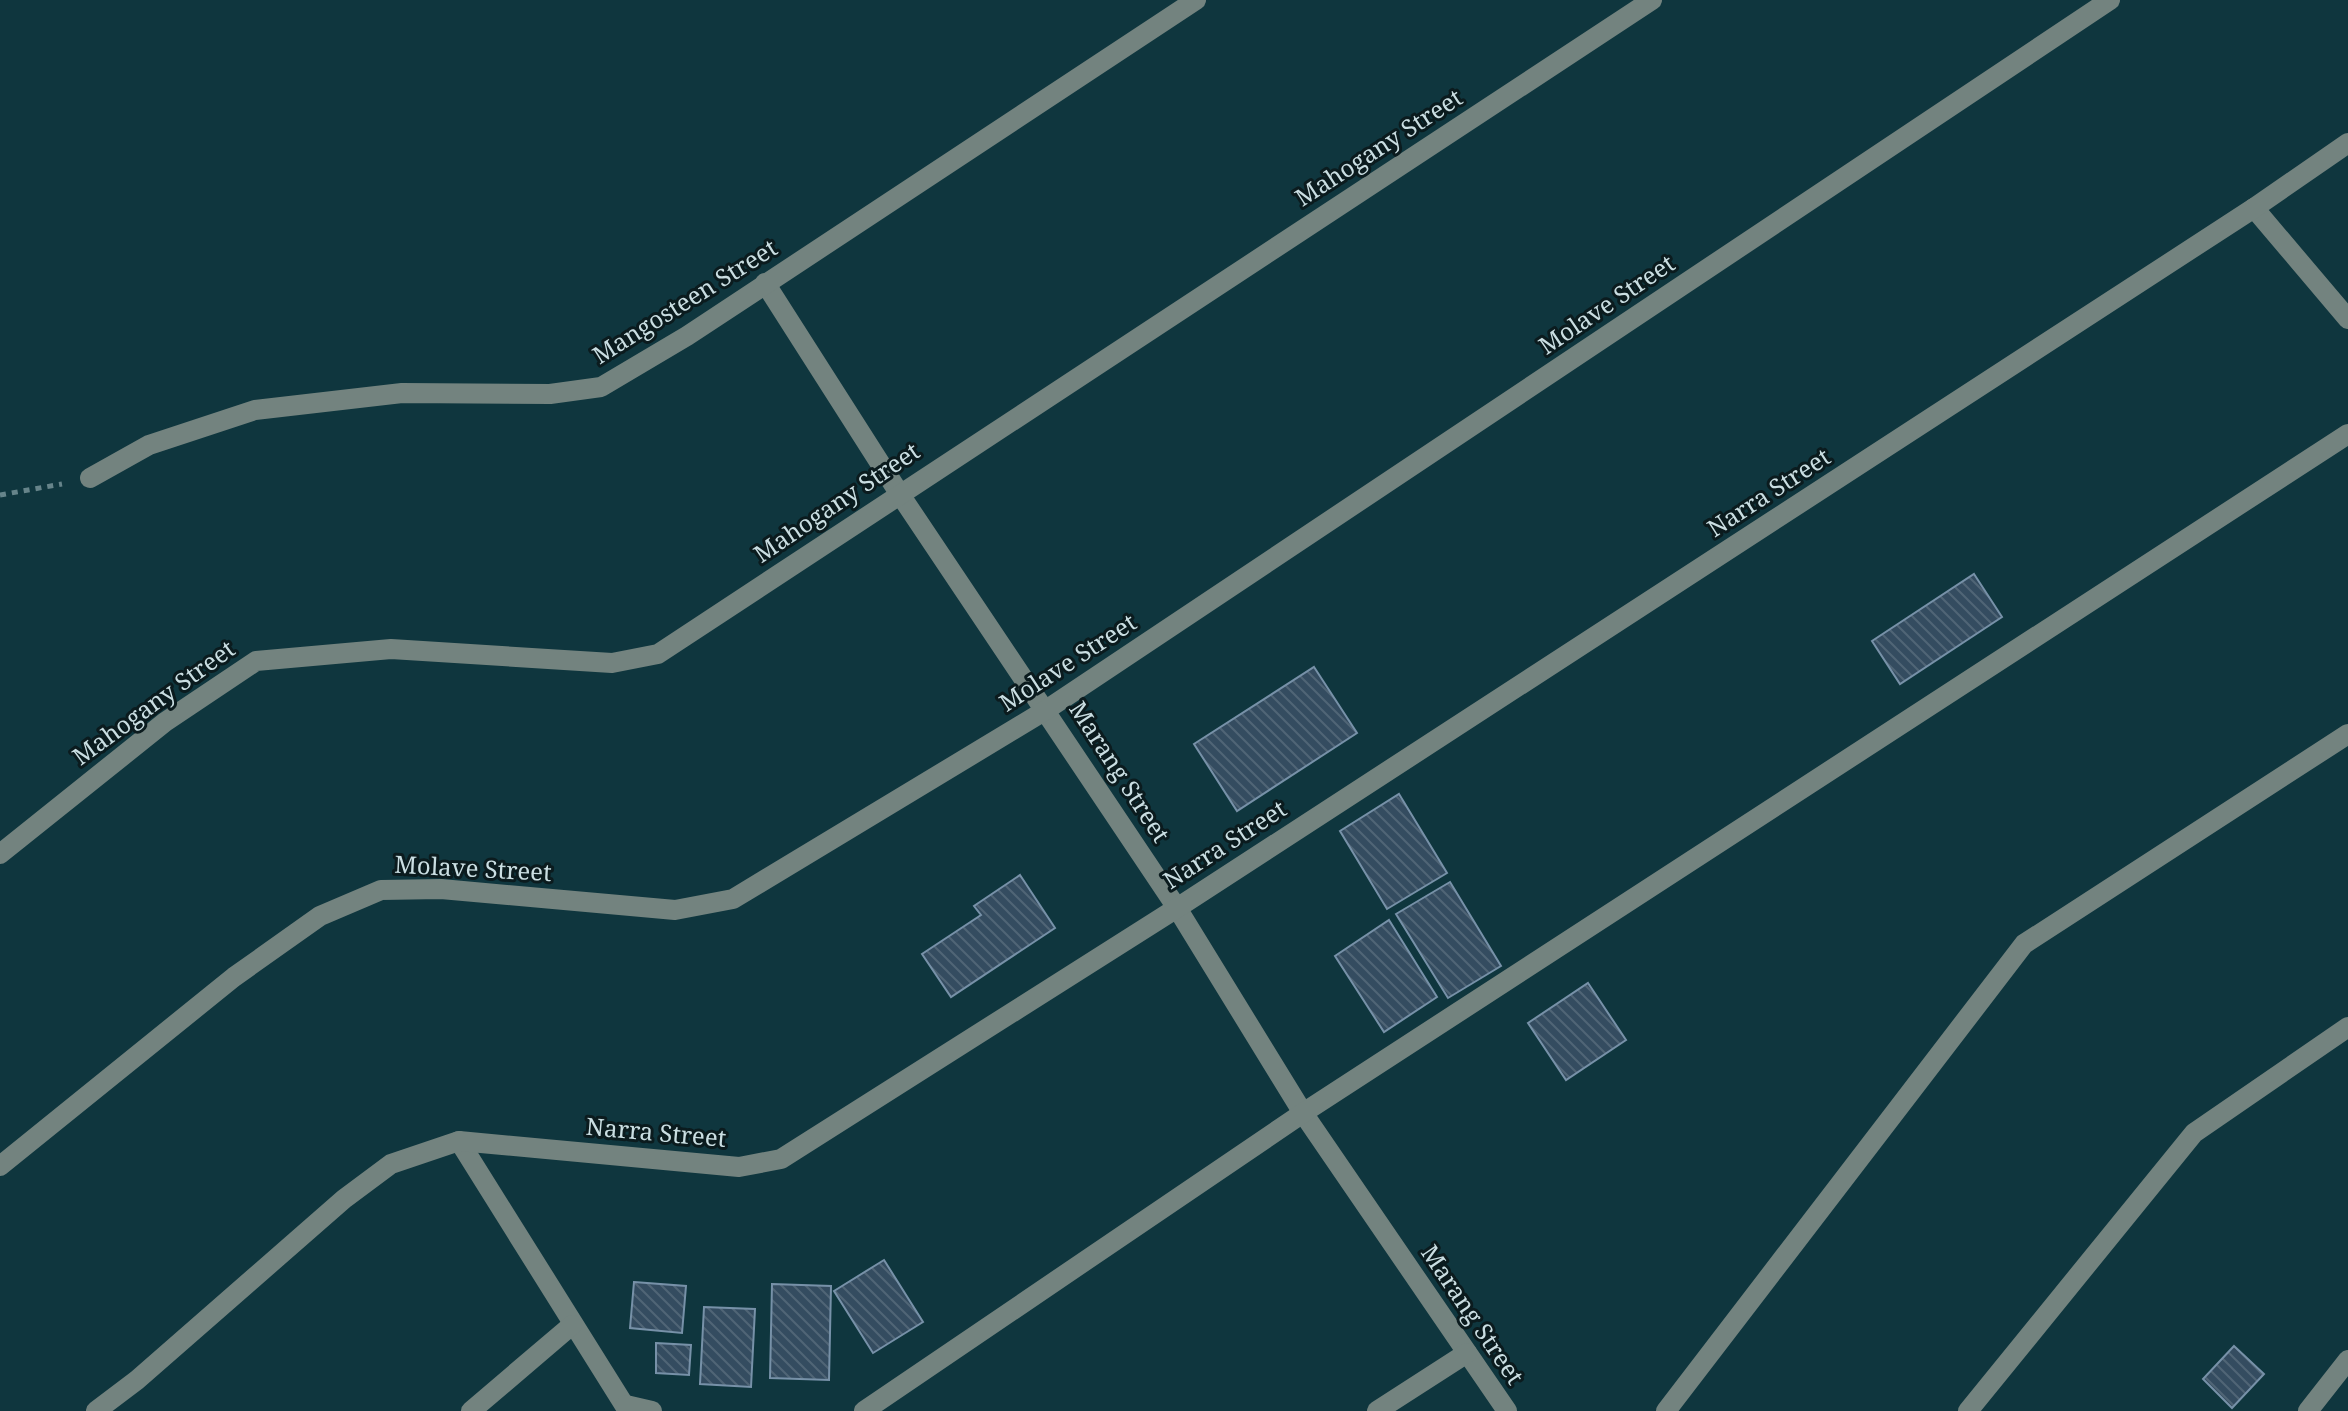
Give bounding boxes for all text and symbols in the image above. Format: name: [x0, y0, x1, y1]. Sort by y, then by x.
street label: Mahogany Street: [1288, 80, 1468, 213]
street label: Mangosteen Street: [586, 231, 783, 371]
street label: Molave Street: [1532, 246, 1681, 361]
street label: Mahogany Street: [747, 434, 926, 569]
street label: Narra Street: [1700, 440, 1836, 544]
street label: Molave Street: [992, 605, 1142, 718]
street label: Mahogany Street: [65, 632, 241, 772]
street label: Marang Street: [1062, 694, 1178, 848]
street label: Narra Street: [1156, 792, 1292, 896]
street label: Molave Street: [394, 847, 552, 888]
street label: Narra Street: [585, 1109, 728, 1154]
street label: Marang Street: [1414, 1238, 1532, 1391]

